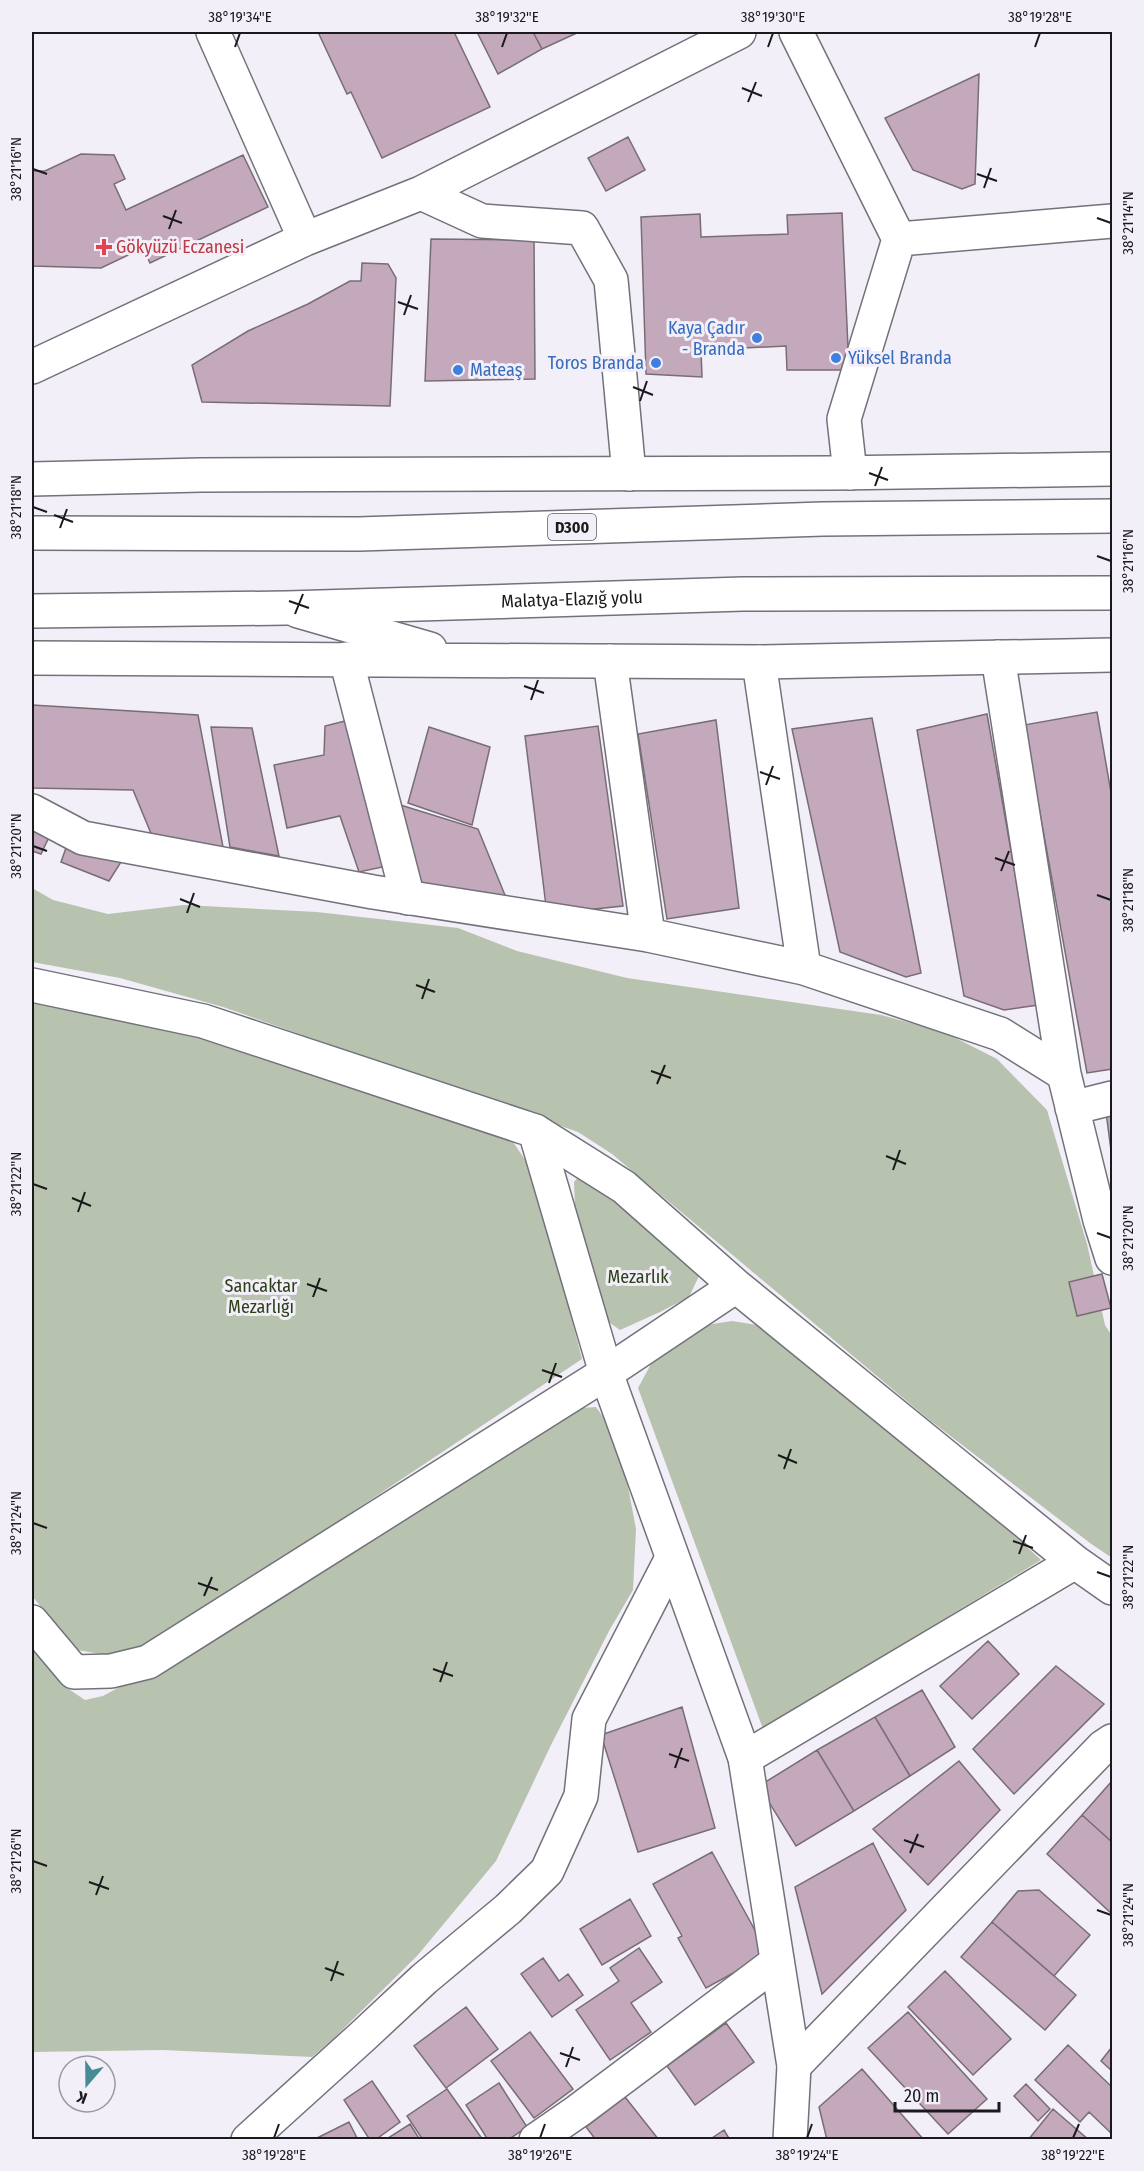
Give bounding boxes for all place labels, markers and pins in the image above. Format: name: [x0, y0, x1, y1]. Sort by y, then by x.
place label: Gökyüzü Eczanesi: [116, 236, 244, 258]
marker: Gökyüzü Eczanesi: [97, 240, 111, 254]
place label: Kaya Çadır - Branda: [668, 317, 746, 360]
marker: Kaya Çadır - Branda: [750, 331, 764, 345]
place label: Yüksel Branda: [848, 347, 952, 369]
marker: Yüksel Branda: [829, 351, 843, 365]
place label: Toros Branda: [548, 352, 644, 374]
marker: Toros Branda: [649, 356, 663, 370]
place label: Mateaş: [470, 359, 523, 381]
marker: Mateaş: [451, 363, 465, 377]

